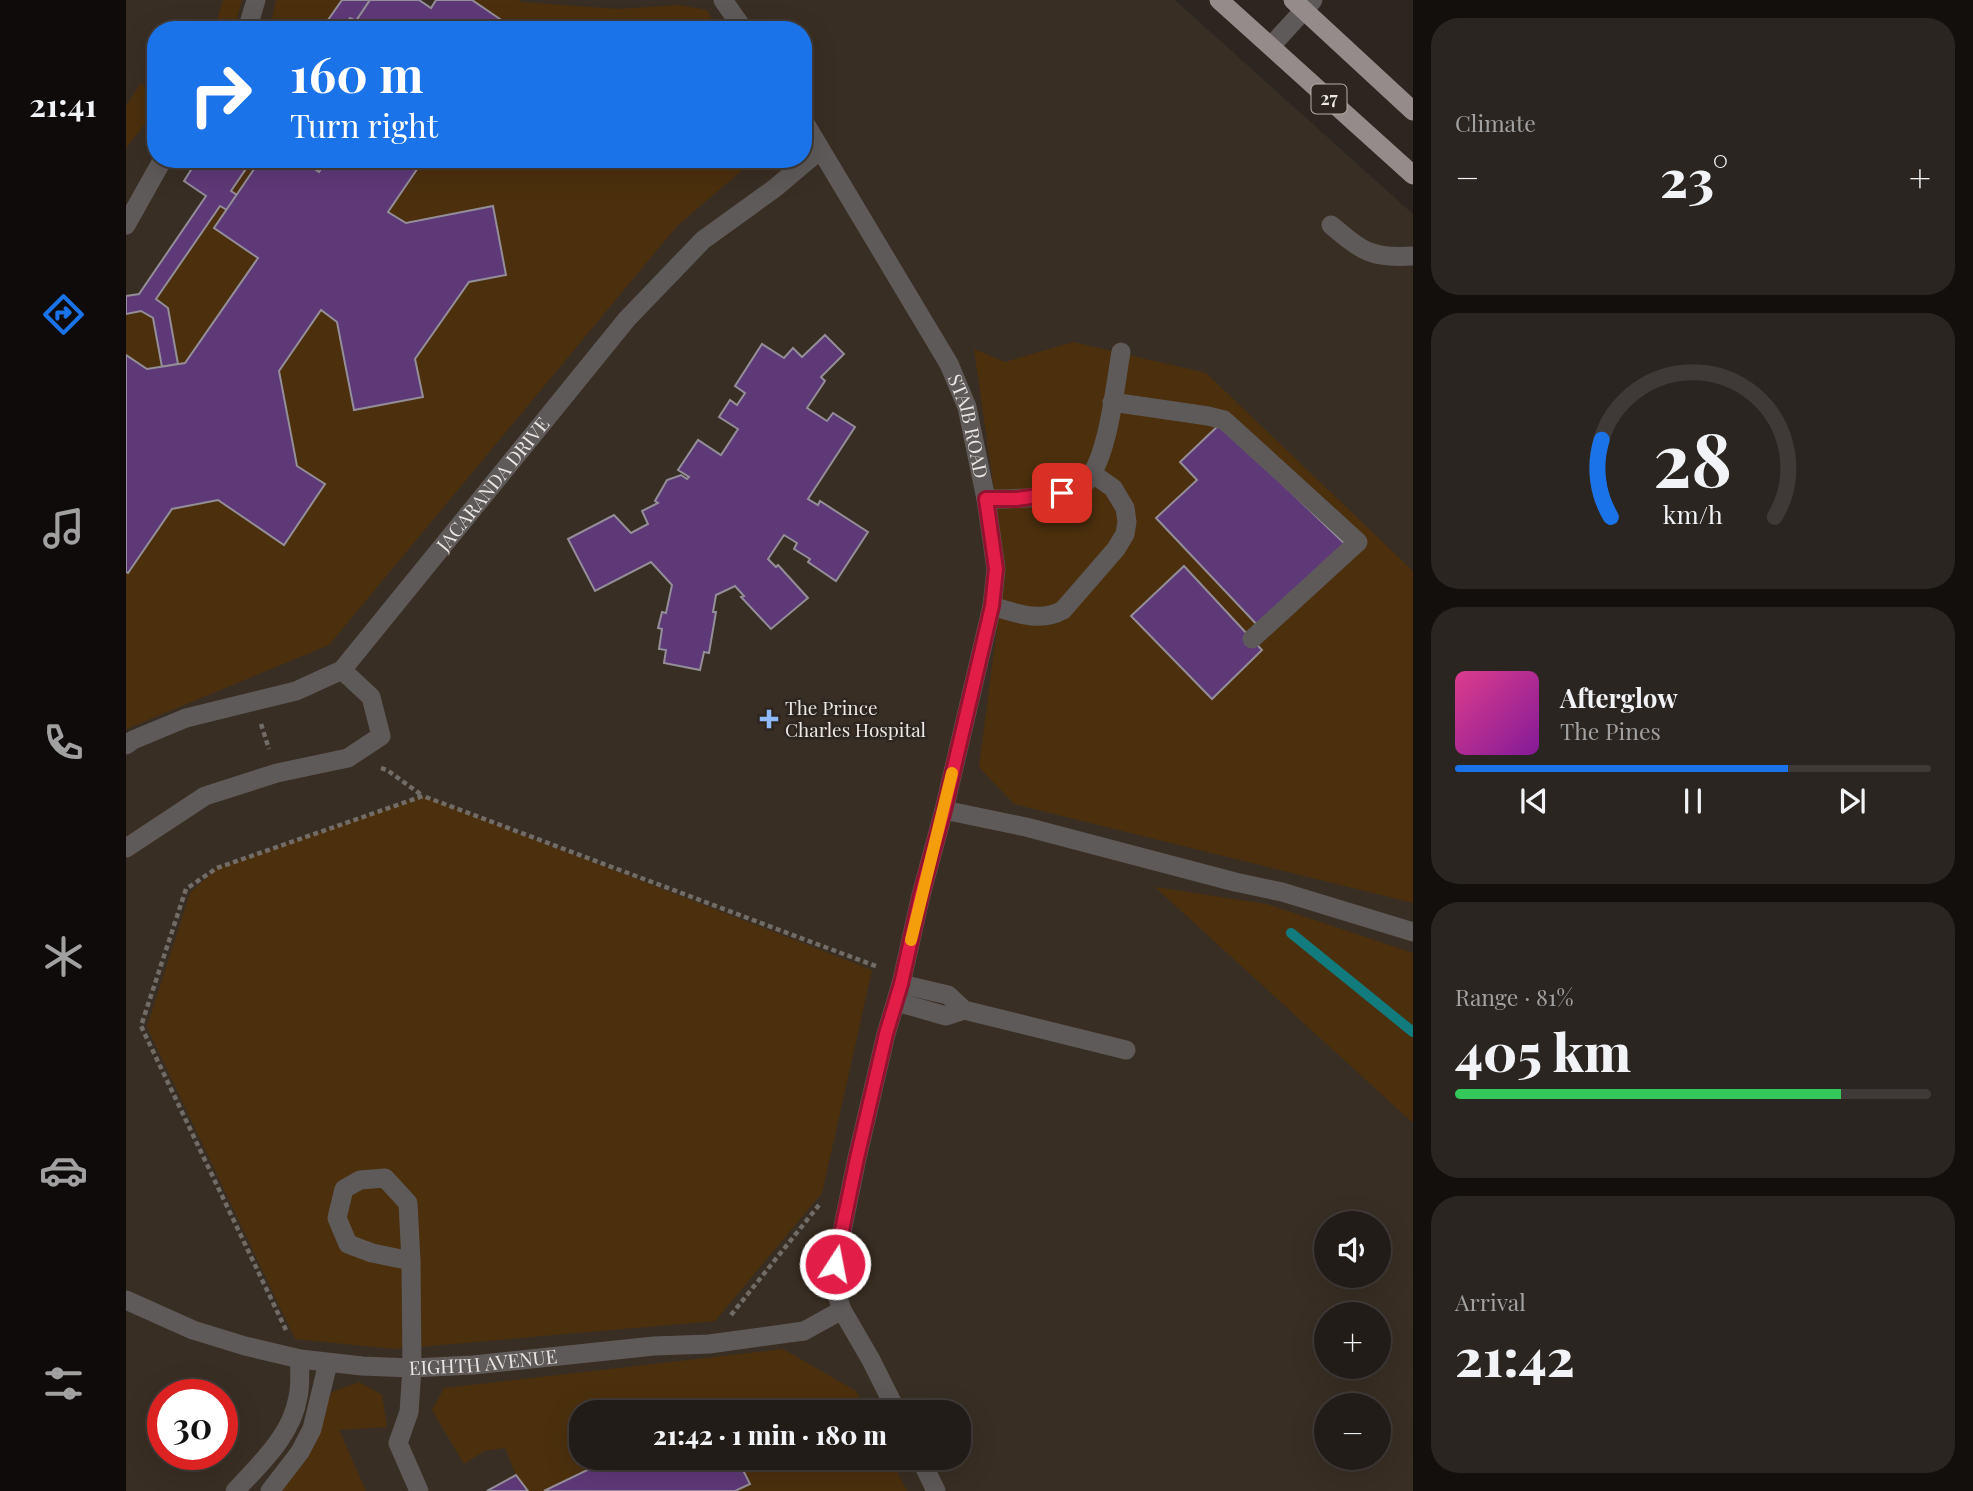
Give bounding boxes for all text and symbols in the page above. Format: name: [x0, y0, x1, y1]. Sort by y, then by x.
text: 160 m: [290, 40, 424, 105]
icon: right: [175, 49, 266, 140]
text: 21:41: [29, 82, 97, 125]
road number: 27: [1312, 84, 1346, 114]
text: Turn right: [290, 103, 438, 146]
text: Climate: [1455, 107, 1536, 138]
text: 23°: [1660, 142, 1728, 211]
text: −: [1455, 151, 1480, 202]
text: +: [1909, 151, 1931, 202]
icon: directions: [39, 290, 88, 339]
street label: STAIB ROAD: [943, 370, 995, 481]
text: 28: [1654, 408, 1732, 505]
street label: JACARANDA DRIVE: [429, 411, 554, 557]
pin: [1032, 463, 1092, 523]
icon: arrive: [1043, 474, 1081, 512]
text: km/h: [1663, 497, 1723, 530]
icon: music: [39, 504, 88, 553]
text: Afterglow: [1560, 680, 1678, 715]
place label: The Prince Charles Hospital: [785, 694, 927, 742]
marker: The Prince Charles Hospital: [759, 709, 779, 729]
text: The Pines: [1560, 715, 1661, 746]
icon: phone: [39, 718, 88, 767]
icon: previous: [1515, 782, 1553, 820]
icon: pause: [1674, 782, 1712, 820]
icon: next: [1833, 782, 1871, 820]
icon: climate: [39, 932, 88, 981]
text: Range · 81%: [1455, 981, 1573, 1012]
text: 405 km: [1455, 1016, 1631, 1085]
icon: car: [39, 1146, 88, 1195]
map controls: [1314, 1211, 1391, 1470]
button: sound: [1314, 1211, 1391, 1288]
position arrow: [798, 1227, 872, 1301]
text: Arrival: [1455, 1286, 1526, 1317]
button: +: [1314, 1302, 1391, 1379]
text: 21:42: [1455, 1321, 1575, 1390]
street label: EIGHTH AVENUE: [408, 1342, 558, 1380]
icon: filters: [39, 1359, 88, 1408]
speed limit sign: 30: [147, 1379, 238, 1470]
button: −: [1314, 1393, 1391, 1470]
text: 21:42 · 1 min · 180 m: [653, 1417, 887, 1452]

